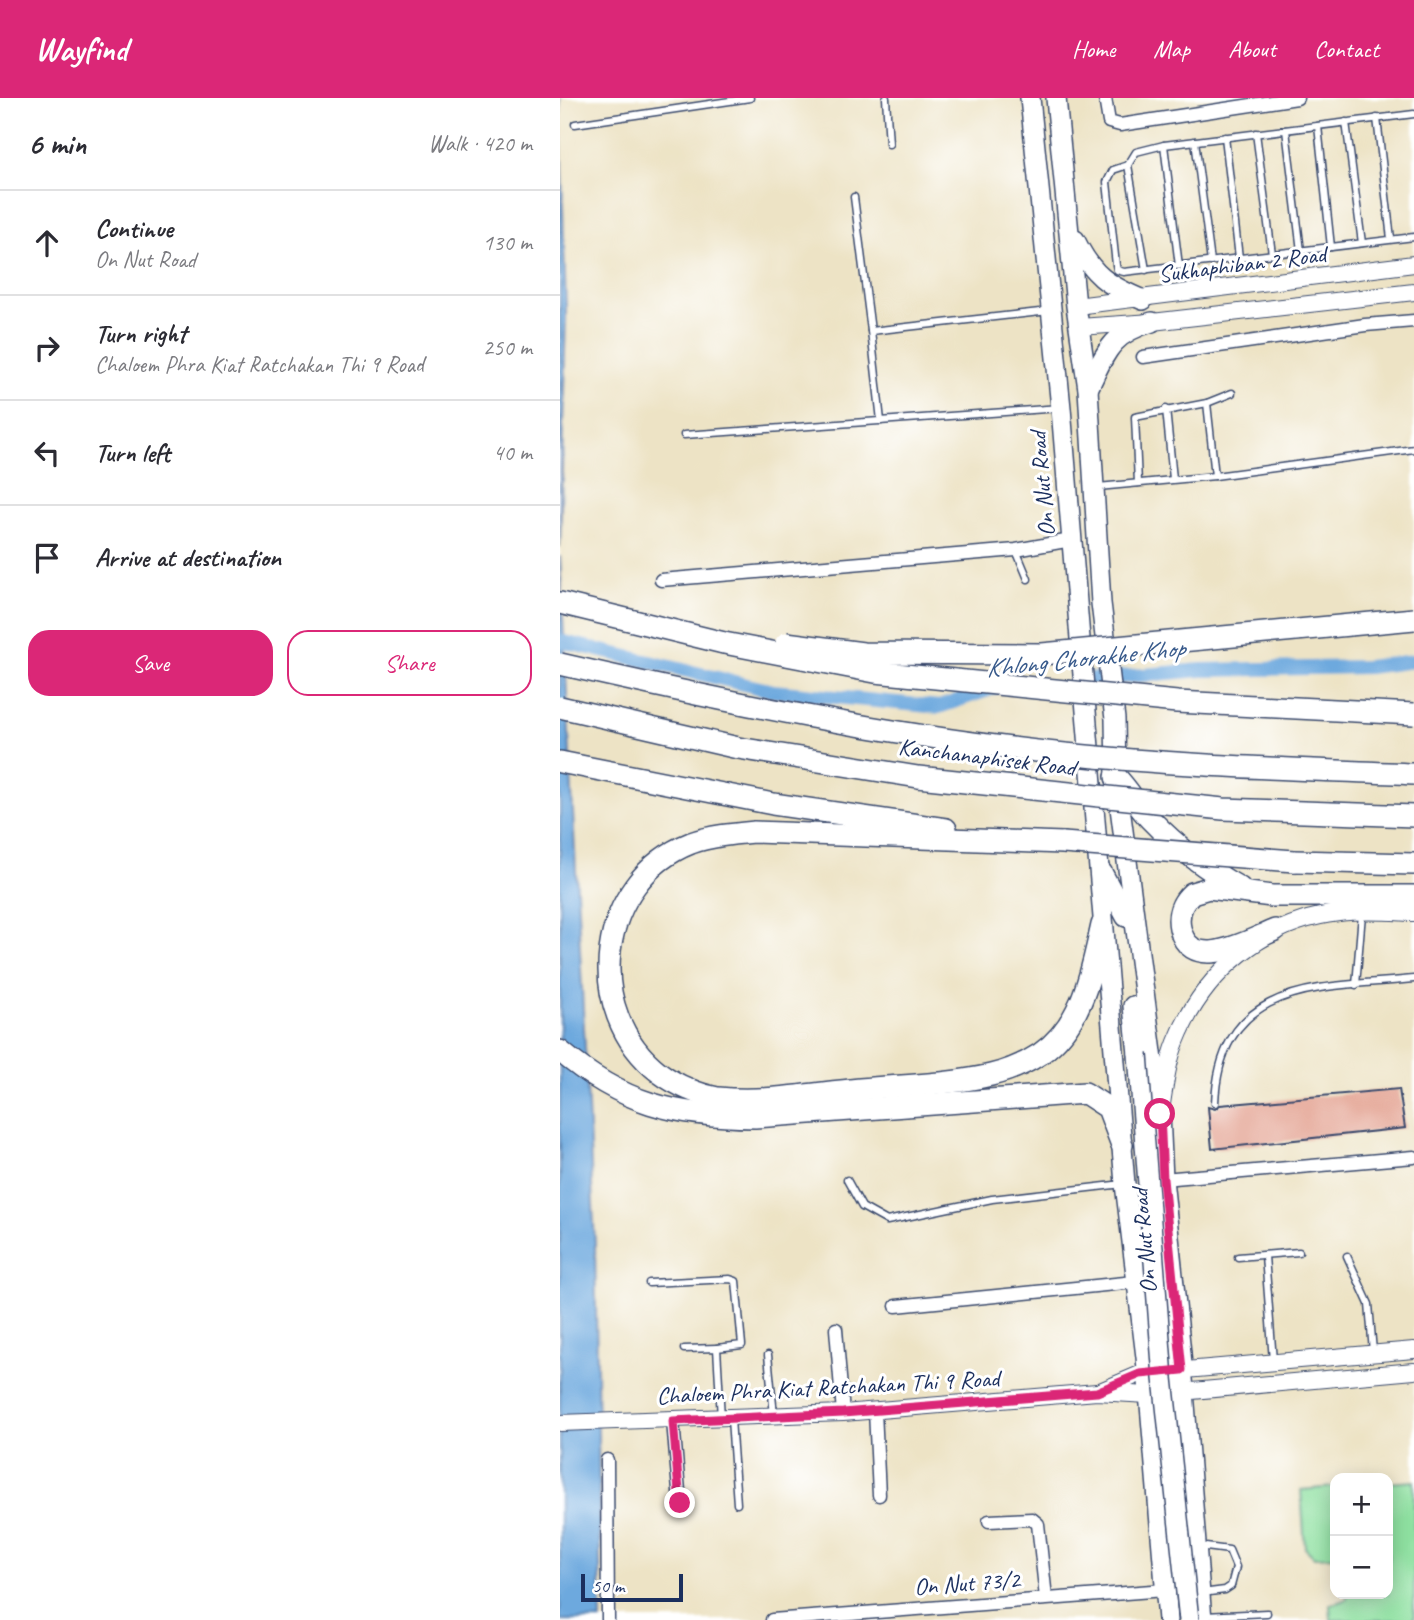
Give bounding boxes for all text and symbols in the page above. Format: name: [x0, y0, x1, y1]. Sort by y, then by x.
text: Wayfind: [35, 28, 128, 70]
text: Home: [1072, 34, 1115, 64]
text: Map: [1153, 34, 1190, 64]
text: About: [1228, 34, 1276, 64]
text: Contact: [1314, 34, 1379, 64]
text: 6 min: [28, 125, 86, 163]
text: Walk · 420 m: [428, 129, 532, 158]
text: Continue: [95, 212, 173, 245]
icon: ahead: [28, 224, 66, 262]
text: 130 m: [483, 228, 532, 257]
street label: Sukhaphiban 2 Road: [1156, 238, 1331, 289]
text: On Nut Road: [95, 245, 196, 274]
text: Turn right: [95, 317, 186, 350]
icon: right: [28, 329, 66, 367]
text: 250 m: [483, 333, 532, 362]
text: Chaloem Phra Kiat Ratchakan Thi 9 Road: [95, 350, 424, 379]
street label: On Nut Road: [1022, 427, 1062, 538]
icon: left: [28, 434, 66, 472]
text: Turn left: [95, 436, 170, 469]
text: 40 m: [493, 438, 532, 467]
icon: arrive: [28, 539, 66, 577]
text: Arrive at destination: [95, 541, 281, 574]
button: Save: [28, 630, 273, 696]
button: Share: [287, 630, 532, 696]
water label: Khlong Chorakhe Khop: [984, 631, 1189, 685]
street label: Kanchanaphisek Road: [897, 731, 1081, 783]
route start: [1144, 1098, 1175, 1129]
street label: On Nut Road: [1124, 1184, 1164, 1295]
street label: Chaloem Phra Kiat Ratchakan Thi 9 Road: [656, 1363, 1004, 1411]
map controls: [1330, 1473, 1393, 1599]
button: +: [1330, 1473, 1393, 1536]
route end: [664, 1487, 695, 1518]
button: −: [1330, 1536, 1393, 1599]
street label: On Nut 73/2: [913, 1564, 1023, 1602]
scale bar: [581, 1571, 682, 1603]
text: 50 m: [592, 1574, 624, 1598]

